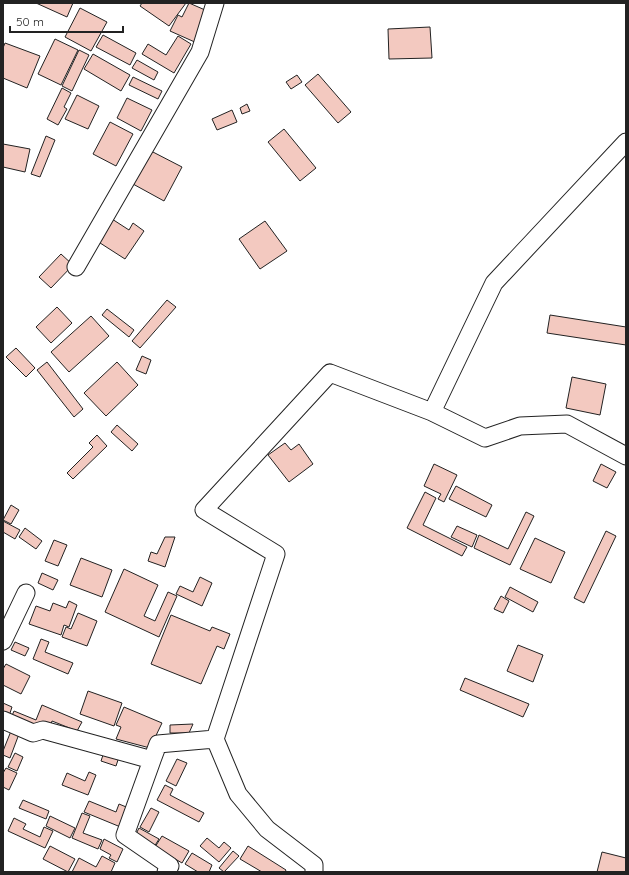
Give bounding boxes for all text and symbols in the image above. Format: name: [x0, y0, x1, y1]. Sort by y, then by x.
scale bar: [10, 8, 123, 34]
text: 50 m: [16, 14, 44, 29]

